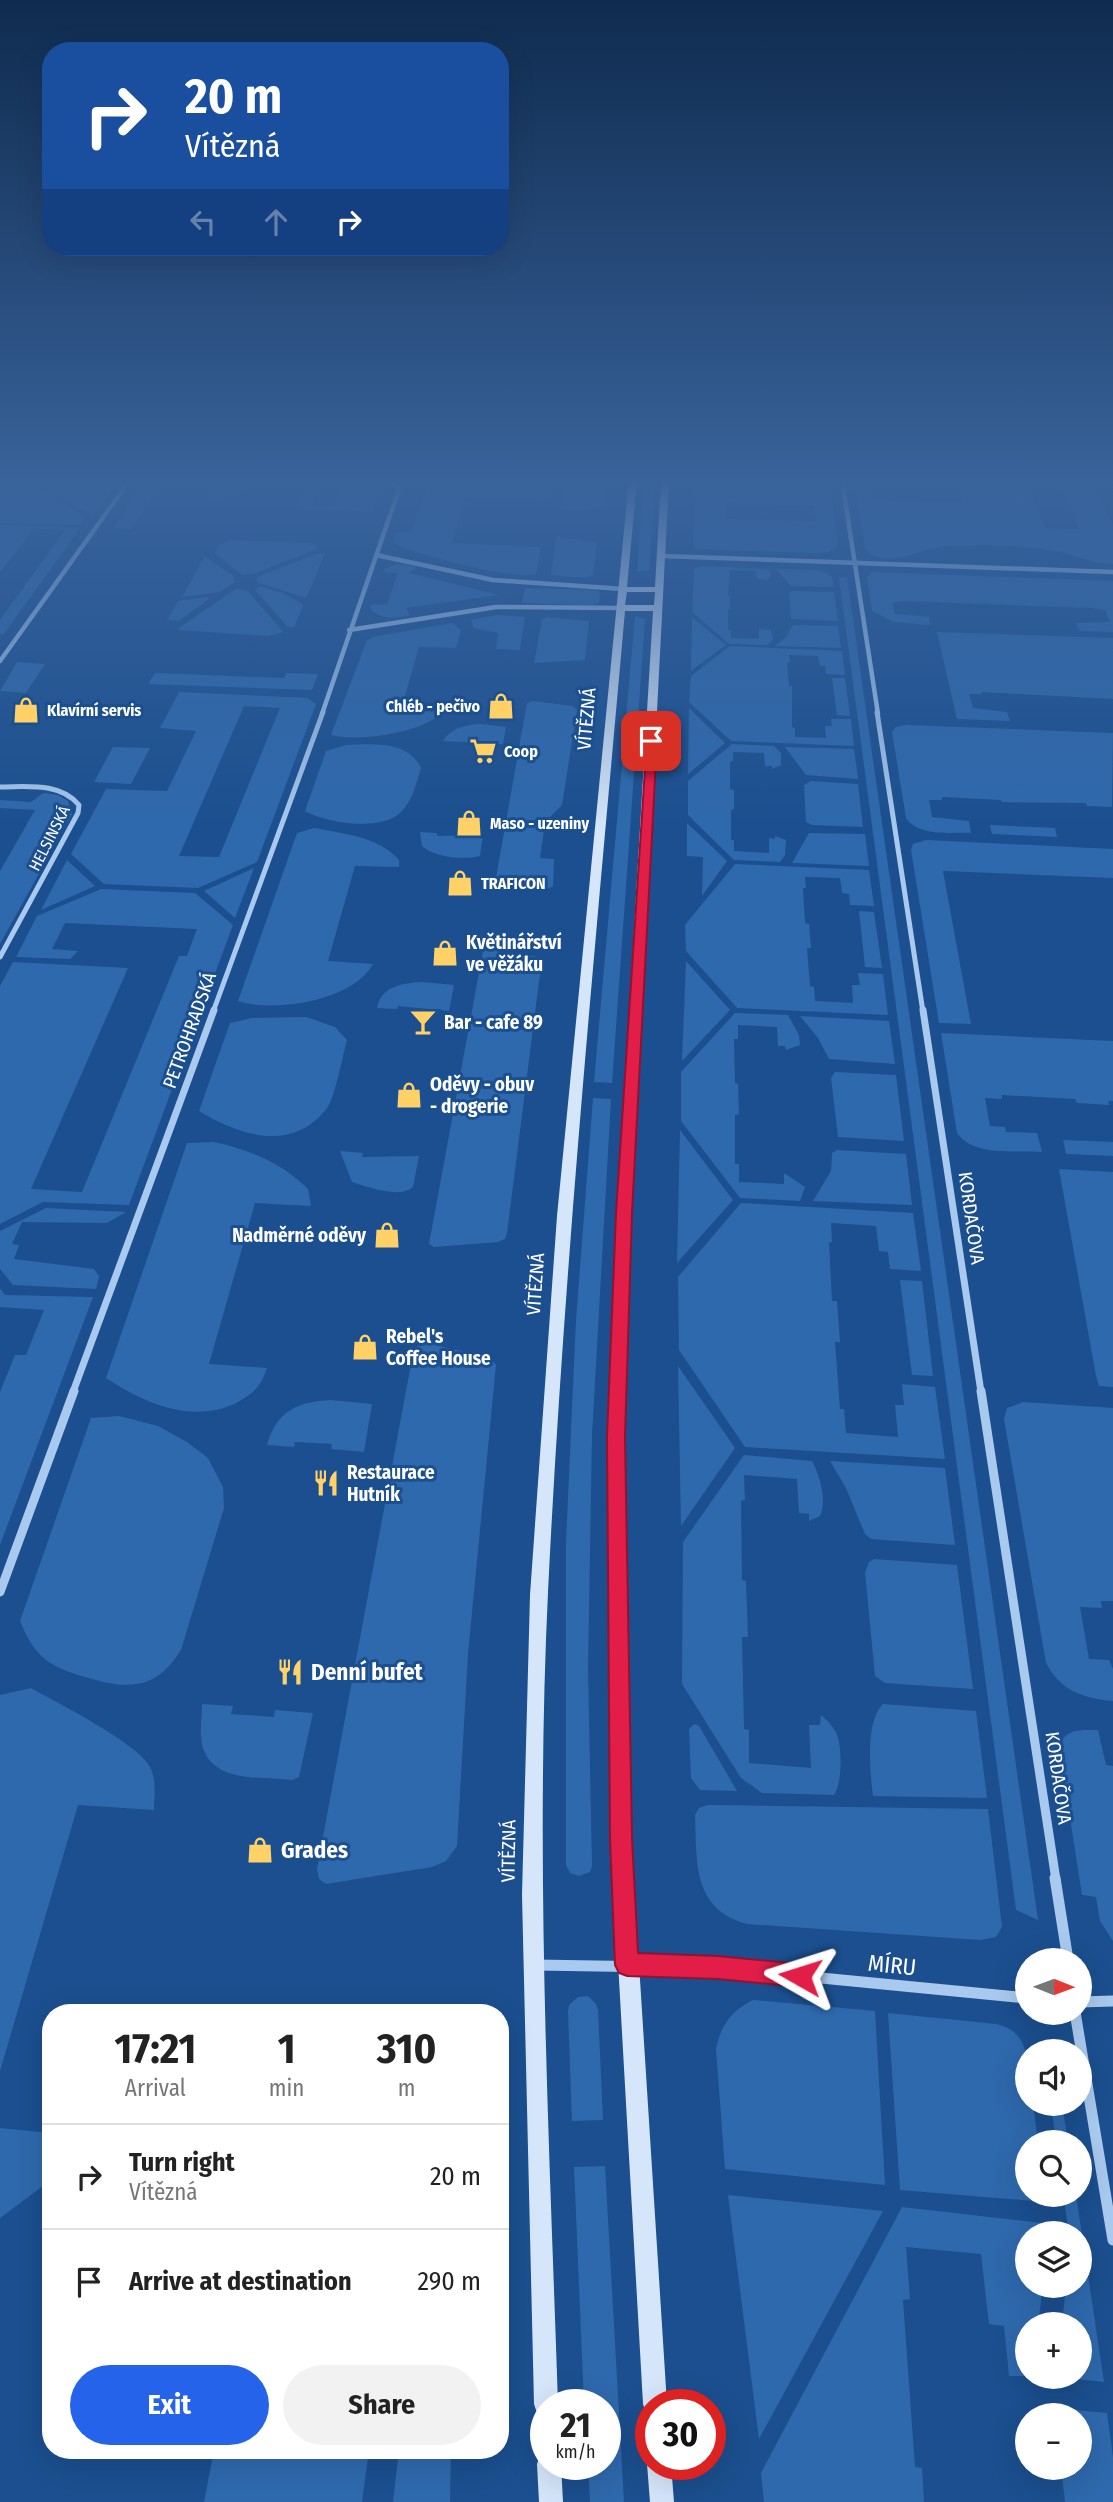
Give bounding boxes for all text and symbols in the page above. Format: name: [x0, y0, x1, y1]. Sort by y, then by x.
text: 20 m: [185, 67, 282, 126]
icon: right: [70, 70, 161, 161]
text: Vítězná: [185, 127, 280, 165]
icon: left: [184, 203, 222, 241]
icon: ahead: [257, 203, 295, 241]
icon: right: [330, 203, 368, 241]
street label: VÍTĚZNÁ: [572, 687, 601, 751]
shop icon: Chléb - pečivo: [486, 691, 516, 721]
shop icon: Klavírní servis: [11, 695, 41, 725]
place label: Chléb - pečivo: [386, 697, 480, 716]
place label: Klavírní servis: [47, 701, 141, 720]
pin: [621, 711, 681, 771]
icon: arrive: [632, 722, 670, 760]
supermarket icon: Coop: [468, 736, 498, 766]
place label: Coop: [504, 742, 538, 761]
street label: HELSINSKÁ: [25, 802, 74, 874]
shop icon: Maso - uzeniny: [454, 808, 484, 838]
place label: Maso - uzeniny: [490, 814, 589, 833]
shop icon: TRAFICON: [445, 868, 475, 898]
place label: TRAFICON: [481, 874, 546, 893]
place label: Květinářství ve věžáku: [465, 931, 562, 976]
shop icon: Květinářství ve věžáku: [430, 938, 460, 968]
street label: PETROHRADSKÁ: [158, 969, 221, 1091]
bar icon: Bar - cafe 89: [408, 1007, 438, 1037]
place label: Bar - cafe 89: [444, 1011, 543, 1034]
place label: Oděvy - obuv - drogerie: [430, 1073, 535, 1118]
shop icon: Oděvy - obuv - drogerie: [394, 1080, 424, 1110]
street label: KORDAČOVA: [954, 1170, 989, 1266]
shop icon: Nadměrné oděvy: [372, 1220, 402, 1250]
place label: Nadměrné oděvy: [232, 1224, 367, 1247]
street label: VÍTĚZNÁ: [522, 1252, 549, 1316]
place label: Rebel's Coffee House: [386, 1325, 491, 1370]
shop icon: Rebel's Coffee House: [350, 1332, 380, 1362]
place label: Restaurace Hutník: [347, 1461, 435, 1506]
restaurant icon: Restaurace Hutník: [311, 1468, 341, 1498]
restaurant icon: Denní bufet: [275, 1657, 305, 1687]
place label: Denní bufet: [311, 1658, 424, 1686]
street label: KORDAČOVA: [1041, 1730, 1076, 1826]
street label: VÍTĚZNÁ: [496, 1819, 521, 1883]
shop icon: Grades: [245, 1835, 275, 1865]
place label: Grades: [281, 1836, 348, 1864]
position arrow: [763, 1939, 837, 2013]
street label: MÍRU: [867, 1948, 918, 1981]
north arrow: [1015, 1948, 1092, 2025]
map controls: [1015, 1948, 1092, 2480]
text: 17:21: [114, 2024, 196, 2074]
text: 1: [278, 2024, 295, 2074]
text: 310: [377, 2024, 437, 2074]
button: sound: [1015, 2039, 1092, 2116]
text: Arrival: [125, 2074, 186, 2102]
text: min: [269, 2074, 304, 2102]
text: m: [398, 2074, 416, 2102]
button: search: [1015, 2130, 1092, 2207]
text: Turn right: [129, 2147, 235, 2178]
icon: right: [70, 2158, 108, 2196]
text: 20 m: [430, 2161, 481, 2192]
text: Vítězná: [129, 2178, 198, 2206]
button: layers: [1015, 2221, 1092, 2298]
icon: arrive: [70, 2263, 108, 2301]
text: Arrive at destination: [129, 2266, 352, 2297]
text: 290 m: [417, 2266, 481, 2297]
button: +: [1015, 2312, 1092, 2389]
button: Exit: [70, 2365, 269, 2445]
button: Share: [283, 2365, 481, 2445]
speed limit sign: 30: [635, 2389, 726, 2480]
button: −: [1015, 2403, 1092, 2480]
text: 21: [560, 2404, 591, 2446]
text: km/h: [555, 2441, 596, 2463]

